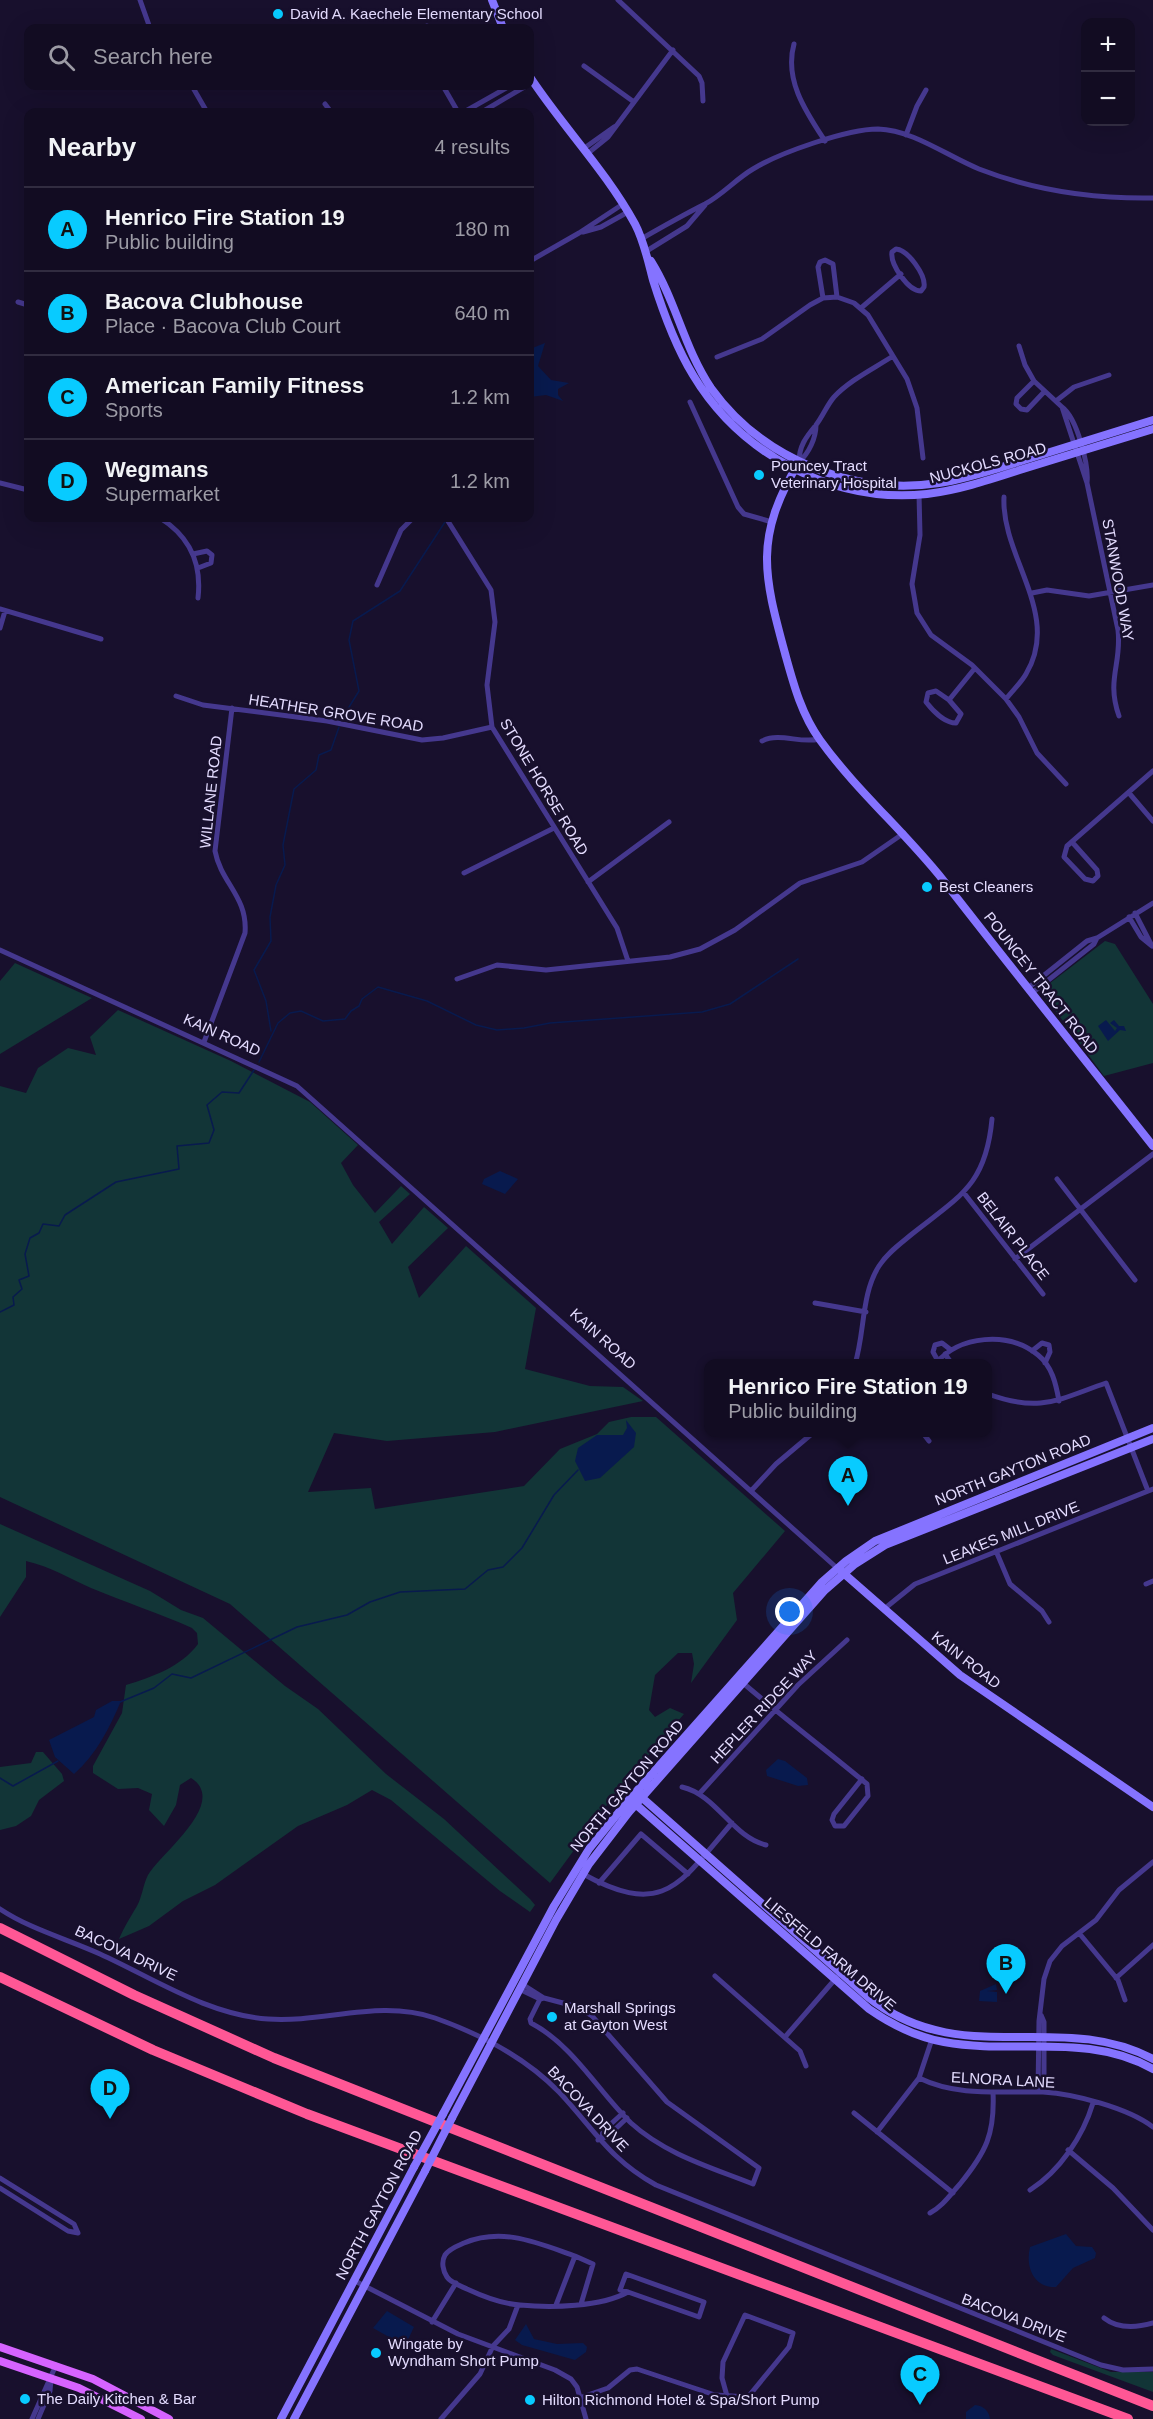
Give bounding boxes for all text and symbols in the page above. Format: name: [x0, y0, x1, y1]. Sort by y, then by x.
place label: David A. Kaechele Elementary School: [290, 5, 543, 22]
marker: David A. Kaechele Elementary School: [271, 7, 285, 21]
map controls: [1081, 18, 1135, 126]
button: +: [1081, 18, 1135, 72]
search box: [24, 24, 534, 90]
icon: search: [45, 41, 78, 74]
text: Search here: [93, 44, 213, 69]
button: −: [1081, 72, 1135, 126]
text: Nearby: [48, 132, 136, 162]
text: 4 results: [434, 136, 510, 158]
text: Henrico Fire Station 19: [105, 205, 345, 230]
text: A: [60, 218, 75, 240]
text: 180 m: [454, 218, 510, 240]
text: Public building: [105, 231, 234, 253]
text: Bacova Clubhouse: [105, 289, 303, 314]
text: B: [60, 302, 75, 324]
text: 640 m: [454, 302, 510, 324]
text: Place · Bacova Club Court: [105, 315, 341, 337]
text: American Family Fitness: [105, 373, 364, 398]
text: C: [60, 386, 75, 408]
text: 1.2 km: [450, 386, 510, 408]
text: Sports: [105, 399, 163, 421]
street label: NUCKOLS ROAD: [928, 439, 1048, 486]
text: Wegmans: [105, 457, 209, 482]
place label: Pouncey Tract Veterinary Hospital: [771, 457, 897, 491]
marker: Pouncey Tract Veterinary Hospital: [752, 468, 766, 482]
text: D: [60, 470, 75, 492]
text: 1.2 km: [450, 470, 510, 492]
text: Supermarket: [105, 483, 220, 505]
street label: STANWOOD WAY: [1099, 517, 1138, 642]
street label: HEATHER GROVE ROAD: [248, 690, 425, 735]
street label: STONE HORSE ROAD: [497, 715, 592, 858]
street label: WILLANE ROAD: [196, 735, 225, 849]
place label: Best Cleaners: [939, 878, 1033, 895]
marker: Best Cleaners: [920, 880, 934, 894]
street label: POUNCEY TRACT ROAD: [981, 908, 1102, 1057]
street label: KAIN ROAD: [181, 1010, 264, 1059]
street label: BELAIR PLACE: [974, 1188, 1053, 1283]
street label: KAIN ROAD: [567, 1305, 640, 1373]
popup: [704, 1359, 992, 1437]
text: Henrico Fire Station 19: [728, 1374, 968, 1399]
text: Public building: [728, 1400, 857, 1422]
street label: NORTH GAYTON ROAD: [932, 1430, 1093, 1509]
pin: A: [828, 1456, 868, 1506]
street label: LEAKES MILL DRIVE: [940, 1497, 1081, 1568]
your location: [775, 1597, 804, 1626]
street label: KAIN ROAD: [929, 1628, 1004, 1692]
street label: HEPLER RIDGE WAY: [707, 1647, 820, 1767]
street label: NORTH GAYTON ROAD: [567, 1716, 687, 1855]
street label: LIESFELD FARM DRIVE: [761, 1894, 900, 2014]
street label: BACOVA DRIVE: [73, 1921, 180, 1984]
pin: B: [986, 1944, 1026, 1994]
place label: Marshall Springs at Gayton West: [564, 1999, 676, 2033]
marker: Marshall Springs at Gayton West: [545, 2010, 559, 2024]
street label: BACOVA DRIVE: [544, 2062, 632, 2155]
street label: ELNORA LANE: [951, 2068, 1056, 2091]
pin: D: [90, 2070, 130, 2119]
street label: NORTH GAYTON ROAD: [332, 2127, 425, 2282]
street label: BACOVA DRIVE: [960, 2290, 1069, 2345]
place label: Wingate by Wyndham Short Pump: [388, 2335, 539, 2369]
marker: Wingate by Wyndham Short Pump: [369, 2346, 383, 2360]
pin: C: [900, 2356, 940, 2405]
place label: The Daily Kitchen & Bar: [37, 2390, 196, 2407]
place label: Hilton Richmond Hotel & Spa/Short Pump: [542, 2391, 820, 2408]
marker: The Daily Kitchen & Bar: [18, 2392, 32, 2406]
marker: Hilton Richmond Hotel & Spa/Short Pump: [523, 2393, 537, 2407]

